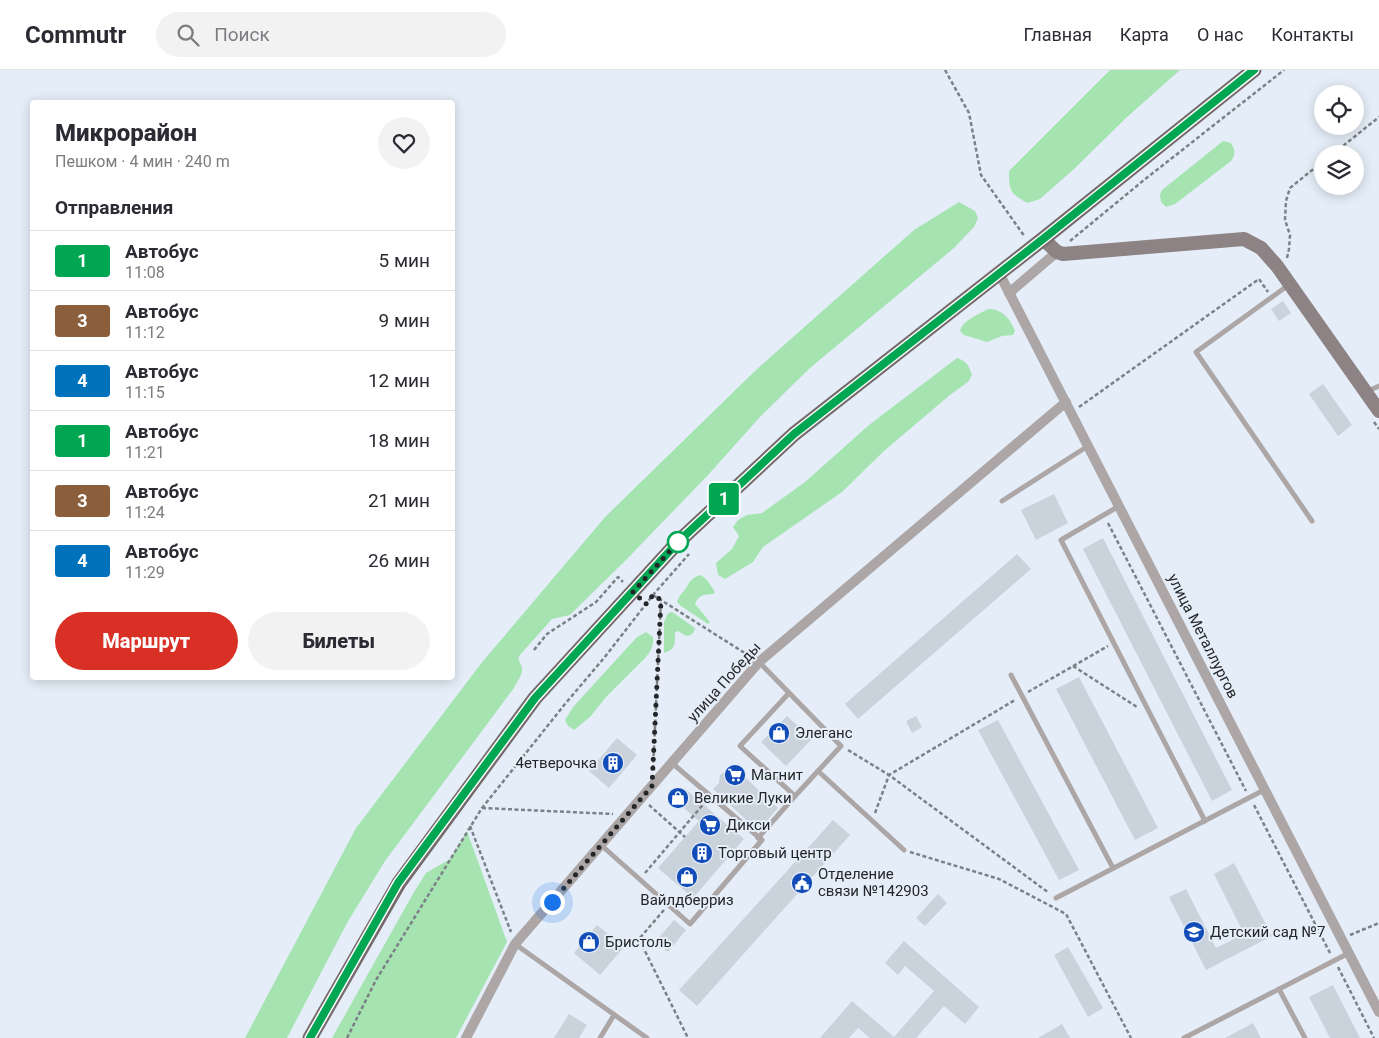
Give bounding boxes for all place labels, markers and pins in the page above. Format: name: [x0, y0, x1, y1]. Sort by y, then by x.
unlabelled marker: [667, 531, 689, 553]
shop icon: Элеганс: [767, 721, 791, 745]
place label: Элеганс: [795, 724, 853, 742]
building icon: 4етверочка: [601, 751, 625, 775]
place label: 4етверочка: [516, 754, 597, 772]
supermarket icon: Магнит: [723, 763, 747, 787]
place label: Магнит: [751, 766, 803, 784]
shop icon: Великие Луки: [666, 786, 690, 810]
place label: Великие Луки: [694, 789, 792, 807]
supermarket icon: Дикси: [698, 813, 722, 837]
place label: Дикси: [726, 816, 770, 834]
building icon: Торговый центр: [690, 841, 714, 865]
place label: Торговый центр: [718, 844, 832, 862]
shop icon: Вайлдберриз: [675, 865, 699, 889]
place label: Отделение связи №142903: [818, 865, 929, 900]
public building icon: Отделение связи №142903: [790, 871, 814, 895]
place label: Вайлдберриз: [640, 891, 734, 909]
school or university icon: Детский сад №7: [1182, 920, 1206, 944]
place label: Детский сад №7: [1210, 923, 1325, 941]
shop icon: Бристоль: [577, 930, 601, 954]
place label: Бристоль: [605, 933, 672, 951]

